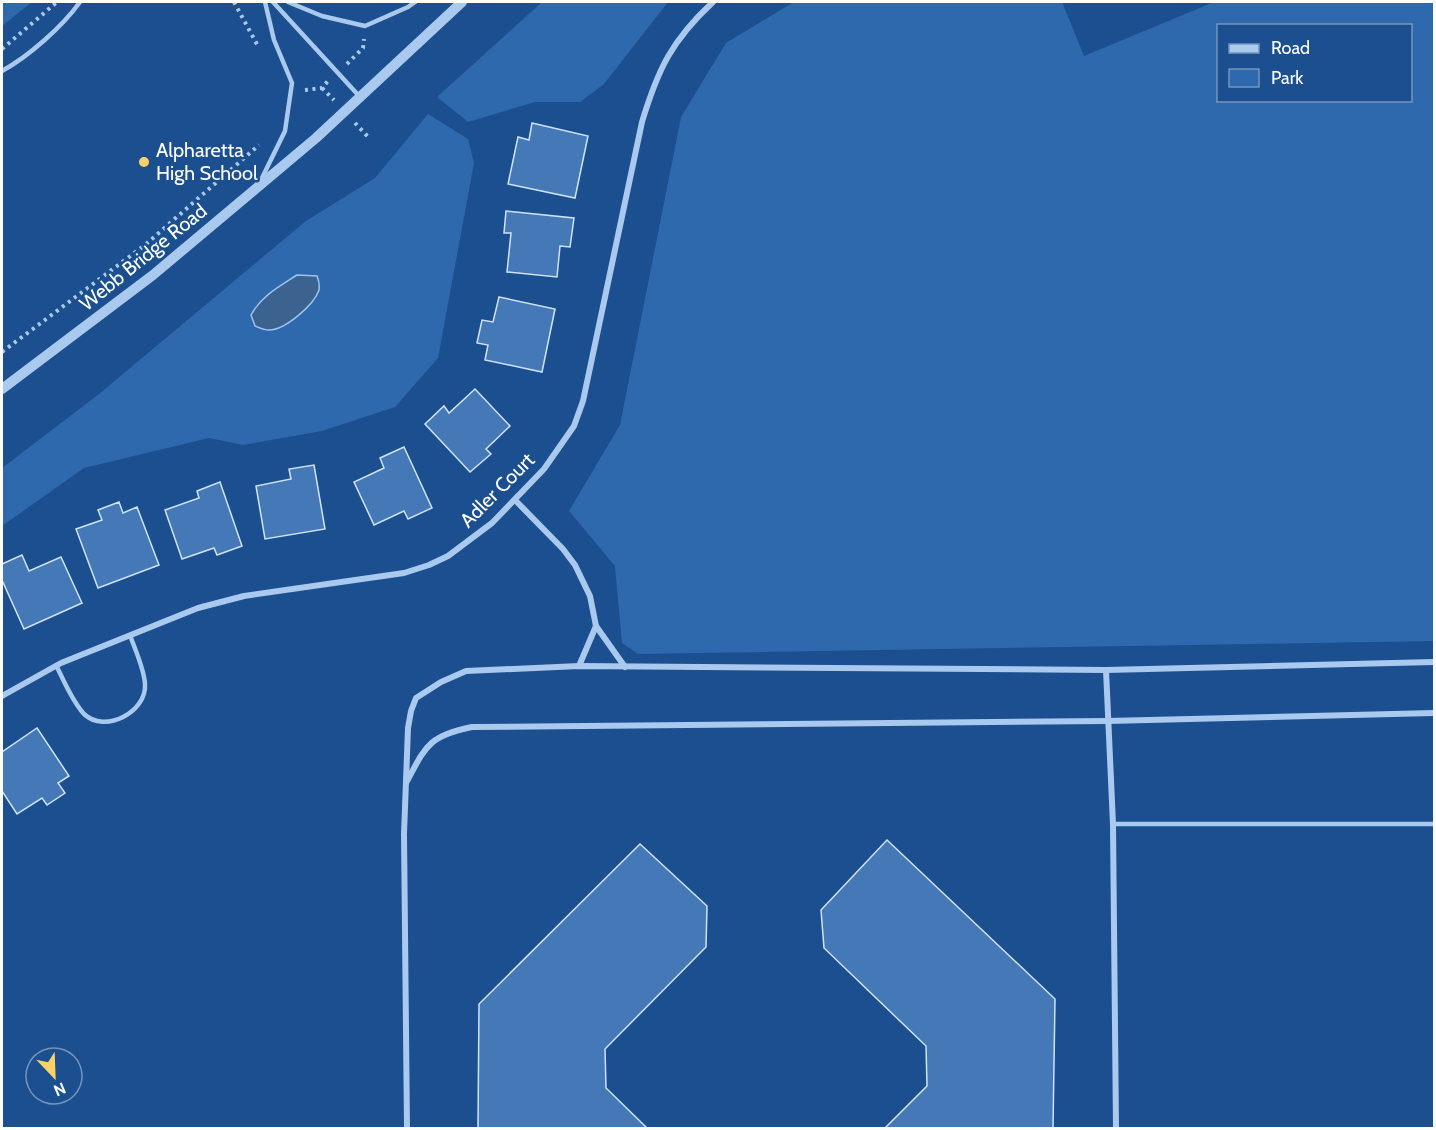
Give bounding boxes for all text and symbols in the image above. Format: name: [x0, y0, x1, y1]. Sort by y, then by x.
legend: [1217, 24, 1412, 102]
text: Road: [1271, 37, 1310, 59]
text: Park: [1271, 67, 1304, 89]
place label: Alpharetta High School: [156, 138, 258, 185]
marker: Alpharetta High School: [137, 155, 151, 169]
street label: Webb Bridge Road: [75, 198, 211, 316]
street label: Adler Court: [455, 448, 539, 532]
north arrow: [24, 1046, 84, 1106]
text: N: [51, 1078, 69, 1100]

